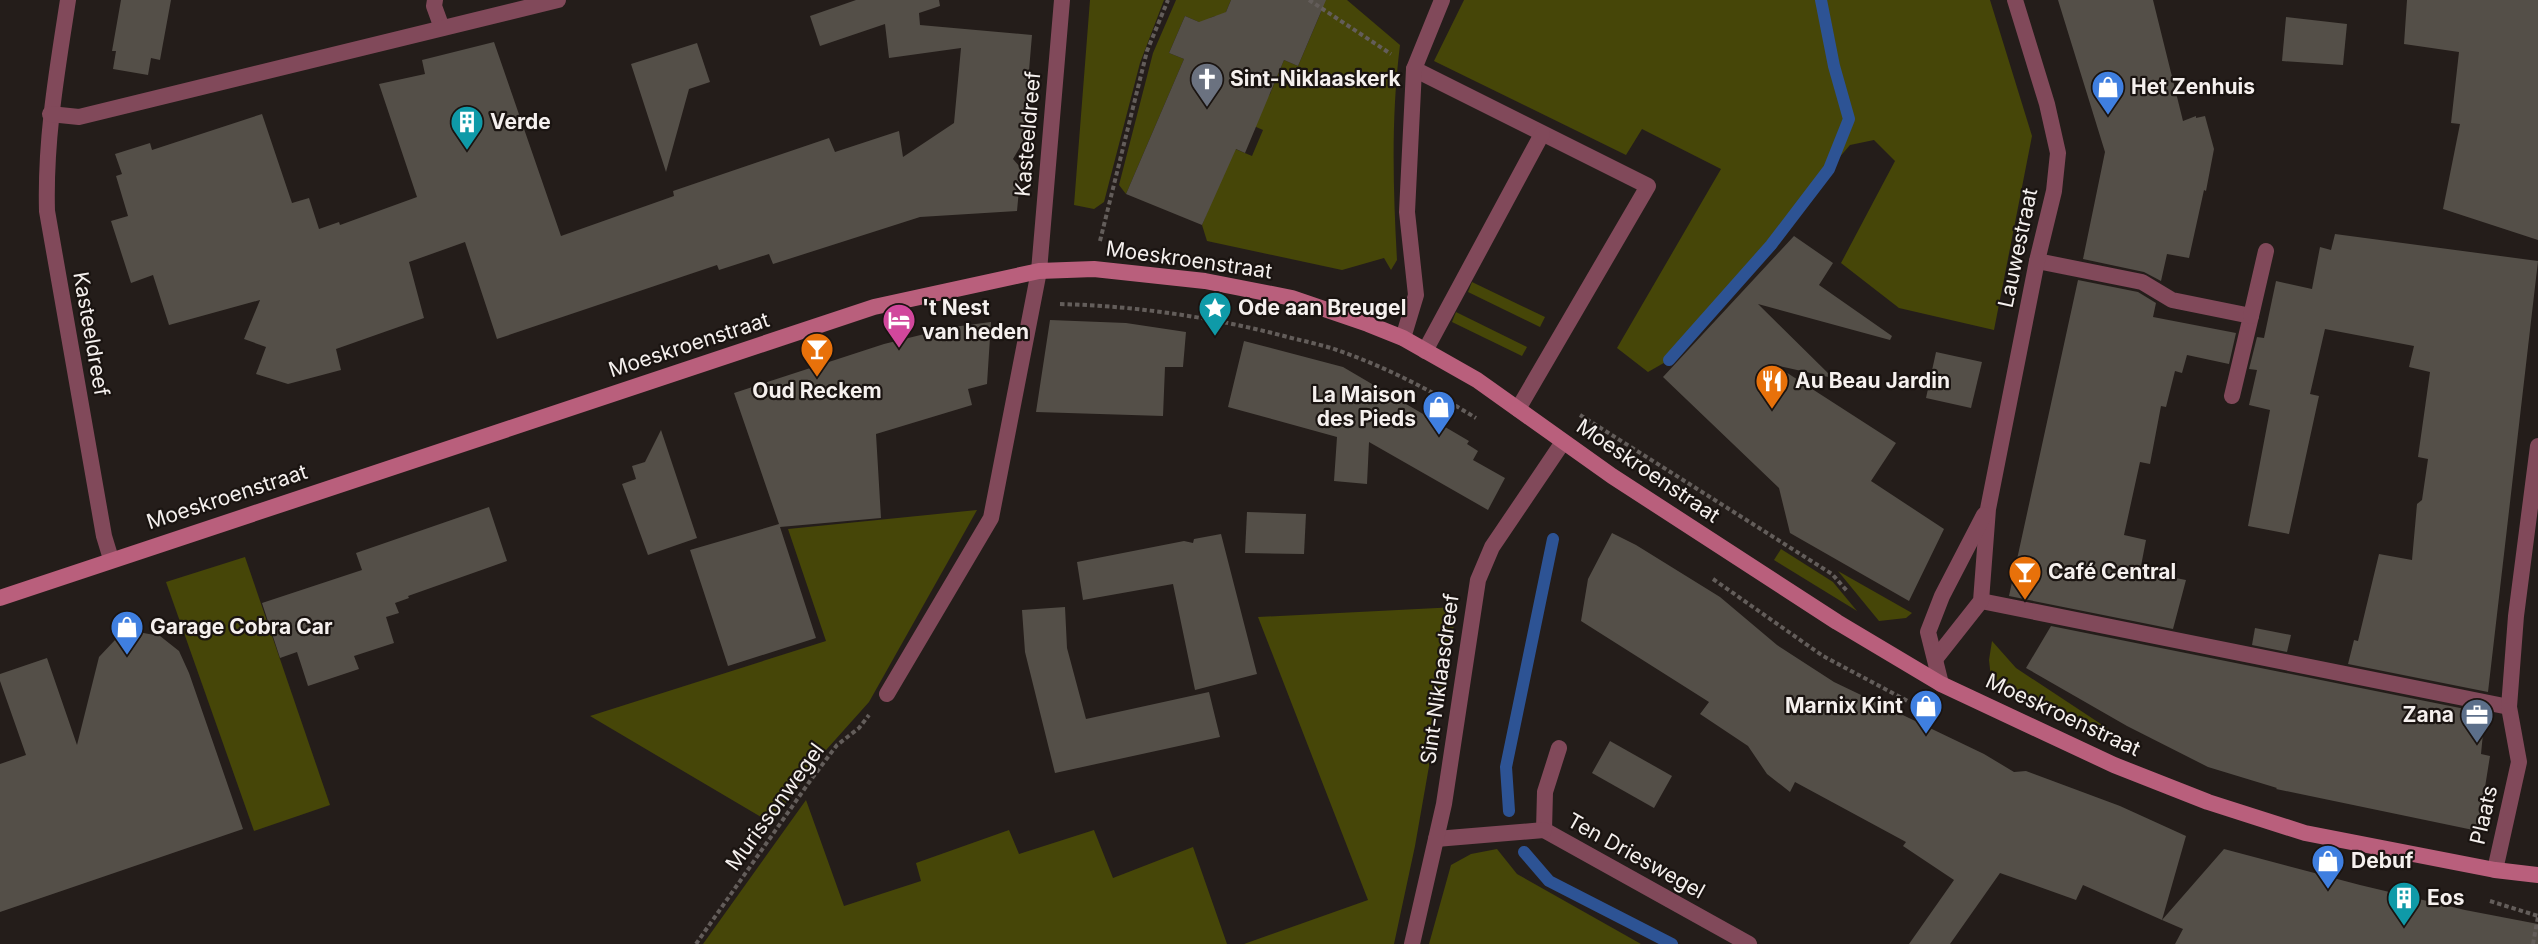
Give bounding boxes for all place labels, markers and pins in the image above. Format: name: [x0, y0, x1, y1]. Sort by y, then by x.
church icon: Sint-Niklaaskerk: [1189, 61, 1225, 108]
place label: Sint-Niklaaskerk: [1230, 66, 1401, 91]
shop icon: Het Zenhuis: [2090, 69, 2126, 116]
place label: Het Zenhuis: [2131, 74, 2255, 99]
building icon: Verde: [449, 104, 485, 151]
place label: Verde: [490, 109, 551, 134]
place icon: Ode aan Breugel: [1197, 290, 1233, 337]
place label: 't Nest van heden: [922, 295, 1029, 344]
place label: Ode aan Breugel: [1238, 295, 1406, 320]
hotel icon: 't Nest van heden: [881, 302, 917, 349]
bar icon: Oud Reckem: [799, 331, 835, 378]
restaurant icon: Au Beau Jardin: [1754, 363, 1790, 410]
place label: Au Beau Jardin: [1795, 368, 1950, 393]
place label: Oud Reckem: [752, 378, 882, 403]
place label: La Maison des Pieds: [1312, 382, 1416, 431]
shop icon: La Maison des Pieds: [1421, 389, 1457, 436]
bar icon: Café Central: [2007, 554, 2043, 601]
place label: Café Central: [2048, 559, 2176, 584]
shop icon: Garage Cobra Car: [109, 609, 145, 656]
place label: Garage Cobra Car: [150, 614, 333, 639]
shop icon: Marnix Kint: [1908, 688, 1944, 735]
place label: Marnix Kint: [1785, 693, 1903, 718]
office icon: Zana: [2459, 697, 2495, 744]
place label: Zana: [2403, 702, 2454, 727]
shop icon: Debuf: [2310, 843, 2346, 890]
place label: Debuf: [2351, 848, 2414, 873]
building icon: Eos: [2386, 880, 2422, 927]
place label: Eos: [2427, 885, 2464, 910]

